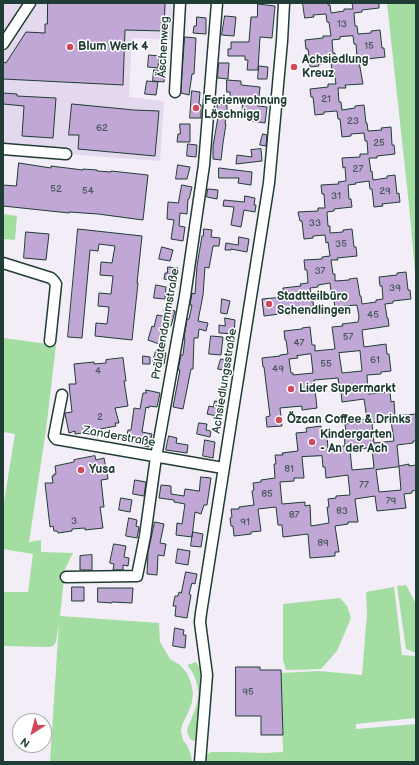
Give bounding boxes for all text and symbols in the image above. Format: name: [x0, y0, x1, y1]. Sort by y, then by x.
street label: Äschenweg: [155, 16, 173, 78]
house number: 13: [337, 18, 347, 30]
place label: Blum Werk 4: [78, 40, 148, 54]
house number: 15: [364, 40, 374, 52]
marker: Blum Werk 4: [65, 42, 75, 52]
place label: Achsiedlung Kreuz: [302, 53, 368, 81]
marker: Achsiedlung Kreuz: [289, 62, 299, 72]
house number: 21: [321, 93, 331, 105]
place label: Ferienwohnung Löschnigg: [204, 94, 287, 122]
marker: Ferienwohnung Löschnigg: [191, 103, 201, 113]
house number: 23: [347, 115, 359, 127]
house number: 62: [96, 122, 108, 134]
house number: 25: [373, 137, 385, 149]
house number: 27: [353, 163, 363, 175]
house number: 52: [50, 183, 62, 195]
house number: 54: [82, 185, 94, 197]
house number: 29: [379, 185, 391, 197]
house number: 31: [331, 190, 341, 202]
house number: 33: [309, 217, 321, 229]
house number: 35: [335, 238, 347, 250]
house number: 37: [314, 265, 326, 277]
street label: Prälatendammstraße: [149, 267, 183, 381]
house number: 39: [389, 282, 401, 294]
place label: Stadtteilbüro Schendlingen: [277, 290, 351, 318]
marker: Stadtteilbüro Schendlingen: [264, 299, 274, 309]
house number: 45: [367, 309, 379, 321]
street label: Achsiedlungsstraße: [210, 327, 240, 435]
house number: 57: [343, 331, 353, 343]
house number: 47: [293, 337, 305, 349]
house number: 61: [370, 354, 380, 366]
house number: 55: [320, 358, 332, 370]
house number: 49: [272, 363, 284, 375]
house number: 4: [95, 365, 101, 377]
place label: Lider Supermarkt: [299, 382, 396, 396]
marker: Lider Supermarkt: [286, 384, 296, 394]
house number: 2: [97, 411, 103, 423]
place label: Özcan Coffee & Drinks: [287, 413, 411, 427]
marker: Özcan Coffee & Drinks: [274, 415, 284, 425]
street label: Zanderstraße: [82, 424, 156, 450]
place label: Kindergarten - An der Ach: [320, 428, 392, 456]
marker: Kindergarten - An der Ach: [307, 437, 317, 447]
place label: Yusa: [89, 463, 115, 477]
house number: 81: [284, 463, 294, 475]
marker: Yusa: [76, 465, 86, 475]
house number: 77: [359, 479, 369, 491]
house number: 85: [261, 488, 273, 500]
house number: 79: [386, 495, 396, 507]
house number: 83: [336, 505, 348, 517]
house number: 87: [289, 509, 299, 521]
house number: 3: [71, 515, 77, 527]
house number: 91: [240, 516, 250, 528]
house number: 89: [317, 537, 329, 549]
house number: 95: [242, 686, 254, 698]
north arrow: [12, 713, 52, 753]
text: N: [18, 735, 32, 750]

